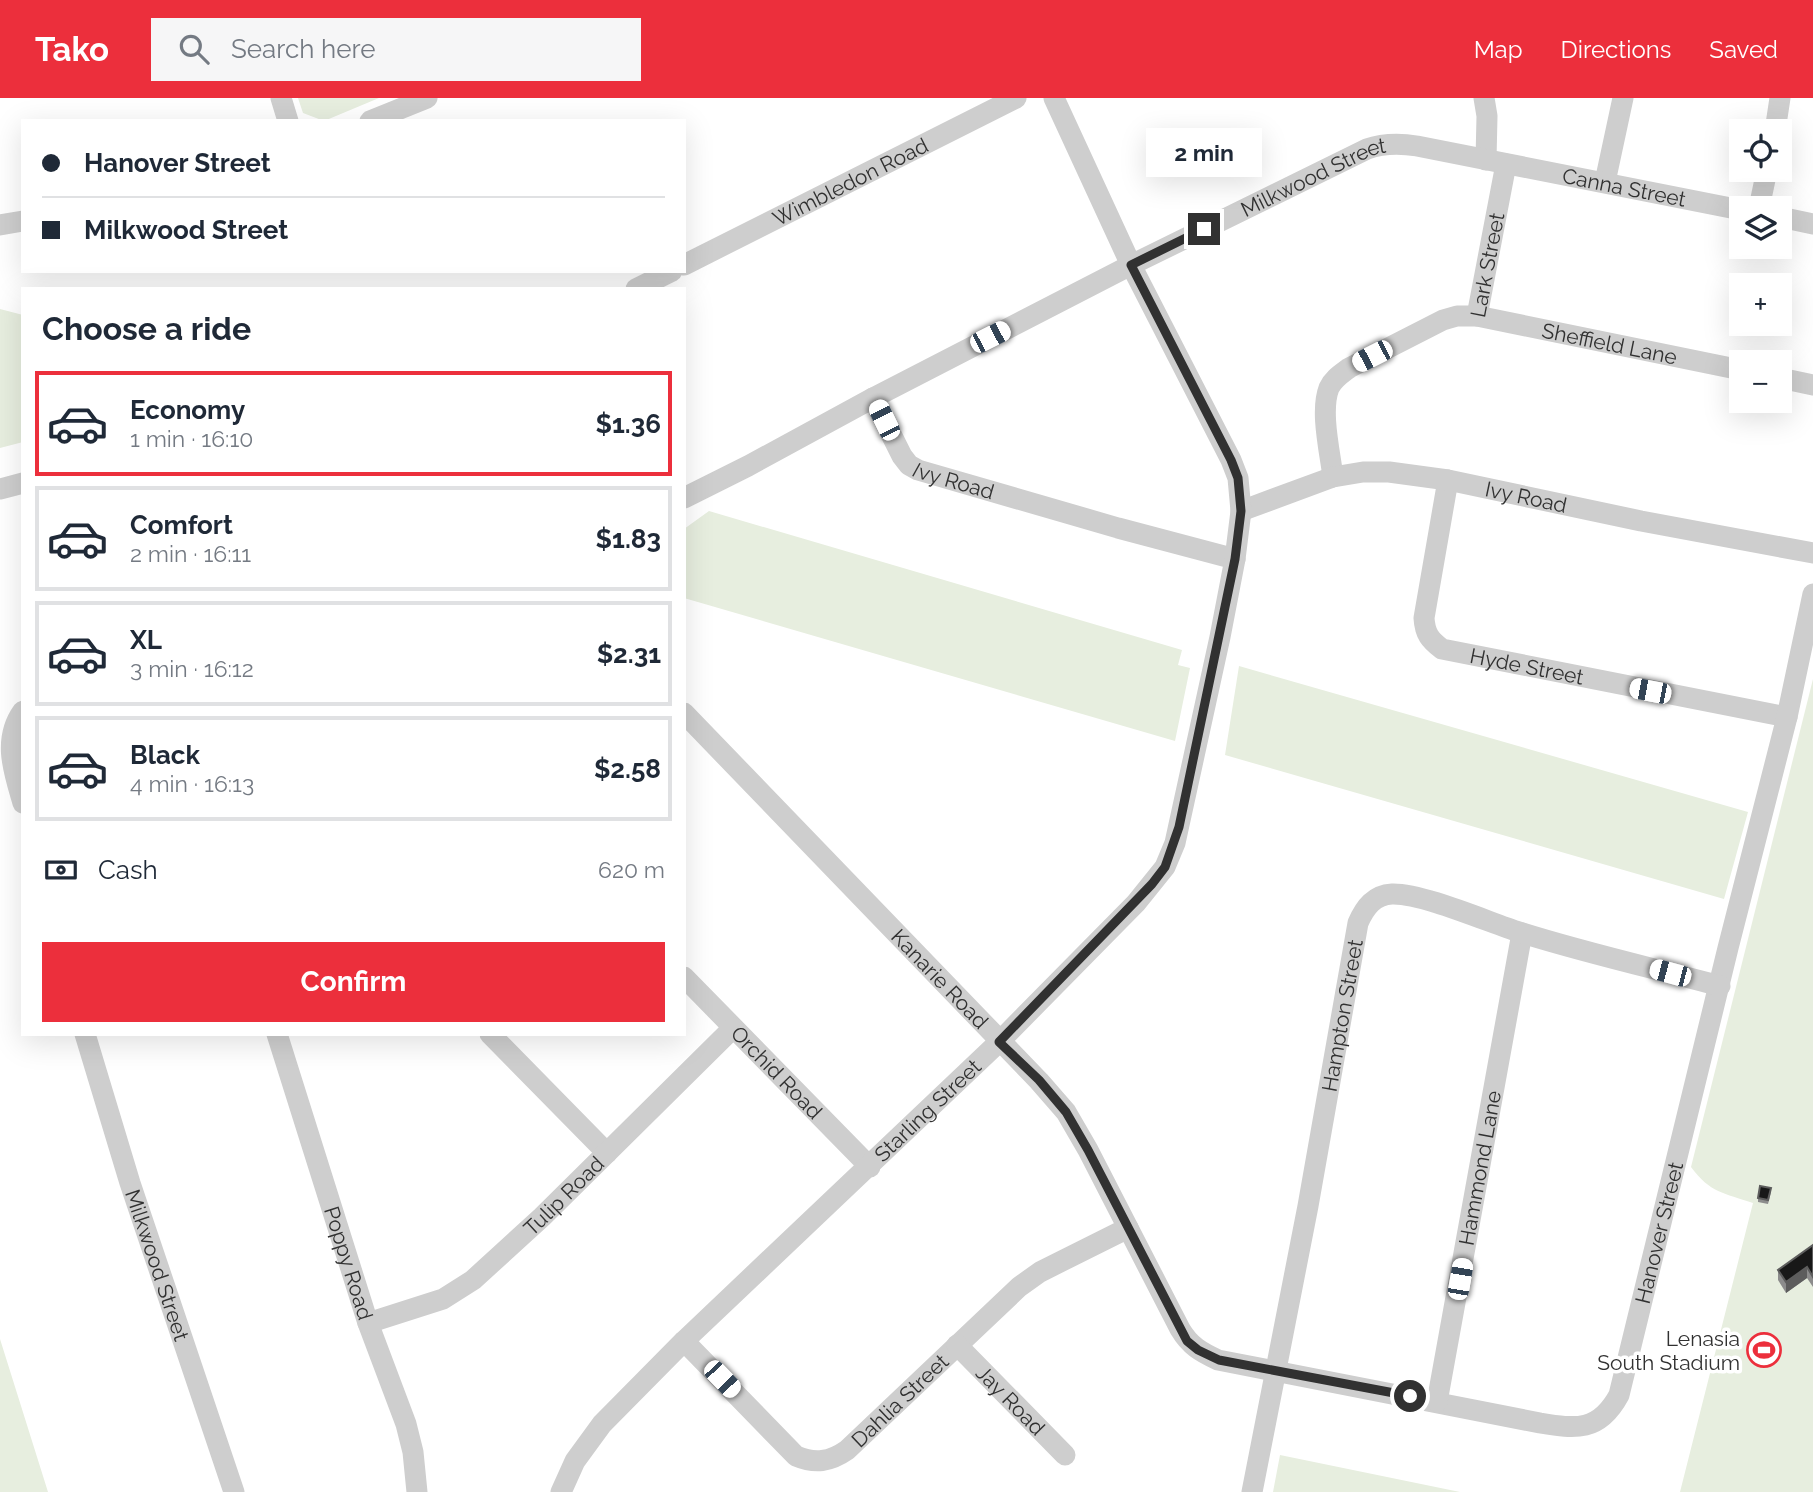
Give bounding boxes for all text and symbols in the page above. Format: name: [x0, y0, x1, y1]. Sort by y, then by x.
search box: [151, 18, 641, 81]
text: Tako: [35, 30, 109, 69]
icon: search: [175, 30, 213, 68]
text: Search here: [231, 34, 375, 64]
text: Map: [1474, 35, 1523, 64]
text: Directions: [1561, 35, 1671, 64]
text: Saved: [1709, 35, 1778, 64]
map controls: [1729, 119, 1792, 413]
button: locate: [1729, 119, 1792, 182]
callout: 2 min: [1146, 128, 1262, 176]
street label: Wimbledon Road: [768, 132, 932, 231]
street label: Milkwood Street: [1237, 132, 1388, 222]
text: 2 min: [1174, 139, 1234, 166]
text: Hanover Street: [84, 148, 271, 178]
street label: Canna Street: [1560, 163, 1688, 211]
button: layers: [1729, 196, 1792, 259]
street label: Lark Street: [1465, 211, 1509, 319]
route end: [1188, 213, 1220, 245]
text: Milkwood Street: [84, 215, 288, 245]
button: +: [1729, 273, 1792, 336]
text: Choose a ride: [42, 310, 251, 347]
street label: Sheffield Lane: [1540, 317, 1679, 369]
car: [967, 318, 1014, 356]
car: [1349, 337, 1396, 375]
button: −: [1729, 350, 1792, 413]
icon: car: [46, 392, 109, 455]
text: Economy: [130, 395, 245, 425]
car: [866, 397, 903, 443]
text: $1.36: [596, 409, 661, 439]
text: 1 min · 16:10: [130, 425, 253, 452]
street label: Ivy Road: [908, 457, 997, 504]
street label: Ivy Road: [1483, 476, 1569, 517]
icon: car: [46, 507, 109, 570]
text: Comfort: [130, 510, 233, 540]
text: $1.83: [596, 524, 661, 554]
text: 2 min · 16:11: [130, 540, 251, 567]
icon: car: [46, 622, 109, 685]
text: XL: [130, 625, 162, 655]
text: $2.31: [597, 639, 661, 669]
street label: Hyde Street: [1468, 642, 1586, 689]
text: 3 min · 16:12: [130, 655, 254, 682]
car: [1628, 677, 1673, 705]
icon: car: [46, 737, 109, 800]
text: Black: [130, 740, 200, 770]
text: $2.58: [594, 754, 661, 784]
text: 4 min · 16:13: [130, 770, 254, 797]
icon: cash: [42, 851, 80, 889]
text: Cash: [98, 855, 158, 885]
text: 620 m: [598, 856, 665, 883]
street label: Kanarie Road: [887, 924, 994, 1034]
street label: Hampton Street: [1316, 937, 1367, 1093]
button: Confirm: [42, 942, 665, 1022]
car: [1647, 957, 1694, 989]
street label: Orchid Road: [726, 1020, 828, 1124]
street label: Starling Street: [869, 1054, 986, 1166]
street label: Hammond Lane: [1453, 1088, 1506, 1247]
street label: Tulip Road: [518, 1151, 609, 1240]
street label: Hanover Street: [1629, 1159, 1688, 1306]
street label: Milkwood Street: [120, 1186, 195, 1344]
street label: Poppy Road: [320, 1203, 379, 1323]
car: [1447, 1256, 1474, 1302]
place label: Lenasia South Stadium: [1597, 1326, 1740, 1375]
sports icon: Lenasia South Stadium: [1745, 1331, 1783, 1369]
street label: Dahlia Street: [846, 1348, 953, 1452]
car: [700, 1357, 745, 1401]
street label: Jay Road: [971, 1360, 1051, 1440]
route start: [1394, 1380, 1426, 1412]

